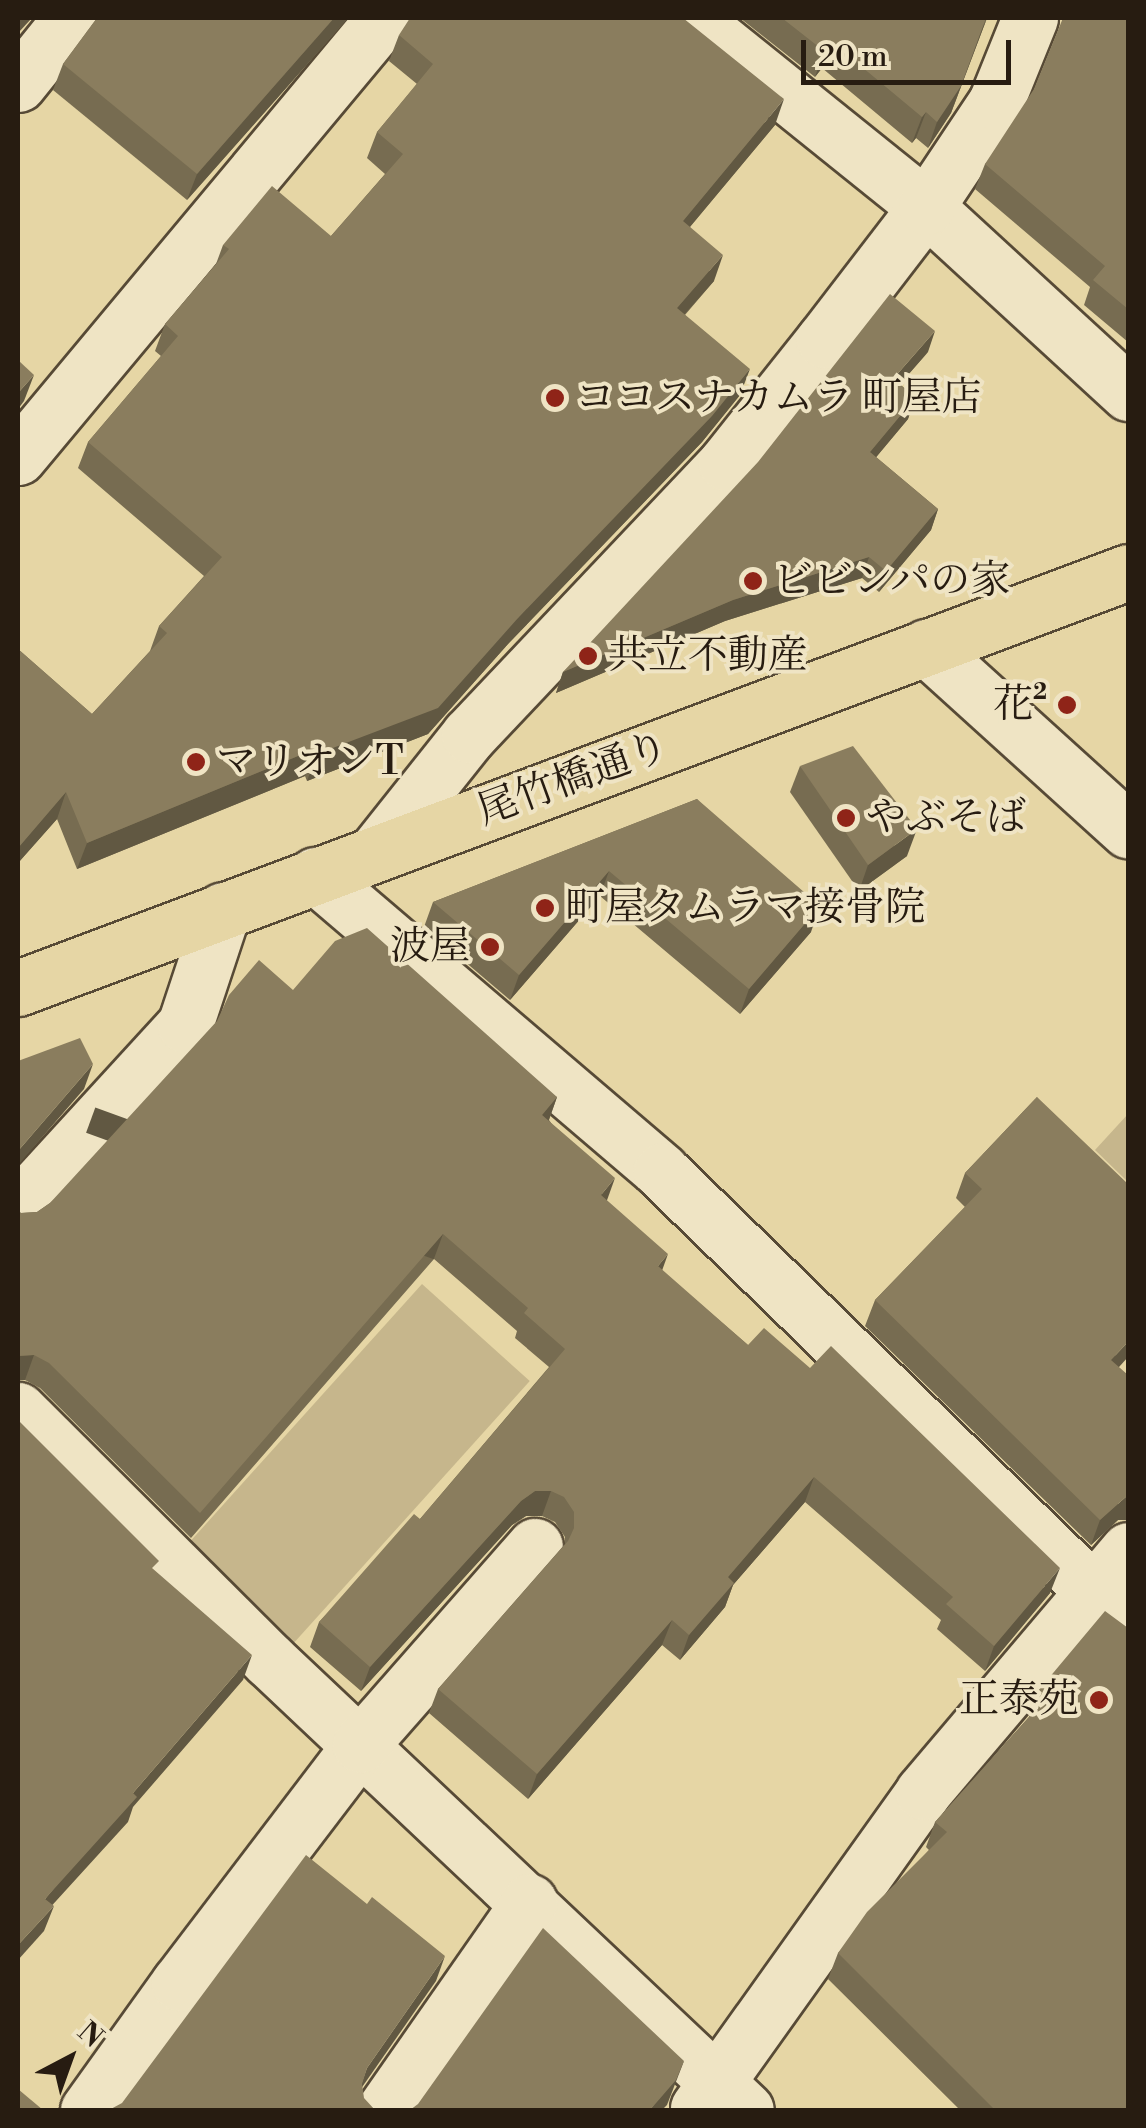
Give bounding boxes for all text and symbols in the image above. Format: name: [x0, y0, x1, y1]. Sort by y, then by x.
scale bar: [806, 20, 1016, 82]
text: 20 m: [818, 38, 887, 76]
place label: ココスナカムラ 町屋店: [575, 374, 983, 422]
marker: ココスナカムラ 町屋店: [544, 387, 566, 409]
place label: ビビンパの家: [773, 557, 1013, 605]
marker: ビビンパの家: [742, 570, 764, 592]
place label: 共立不動産: [608, 632, 808, 680]
marker: 共立不動産: [577, 645, 599, 667]
place label: 花²: [993, 681, 1047, 729]
marker: 花²: [1056, 694, 1078, 716]
street label: 尾竹橋通り: [471, 722, 675, 836]
place label: マリオンT: [216, 738, 404, 786]
marker: マリオンT: [185, 751, 207, 773]
place label: やぶそば: [866, 794, 1026, 842]
marker: やぶそば: [835, 807, 857, 829]
place label: 町屋タムラマ接骨院: [565, 884, 925, 932]
marker: 町屋タムラマ接骨院: [534, 897, 556, 919]
place label: 波屋: [390, 923, 470, 971]
marker: 波屋: [479, 936, 501, 958]
place label: 正泰苑: [959, 1676, 1079, 1724]
marker: 正泰苑: [1088, 1689, 1110, 1711]
north arrow: [20, 2008, 120, 2108]
text: N: [70, 2015, 110, 2055]

